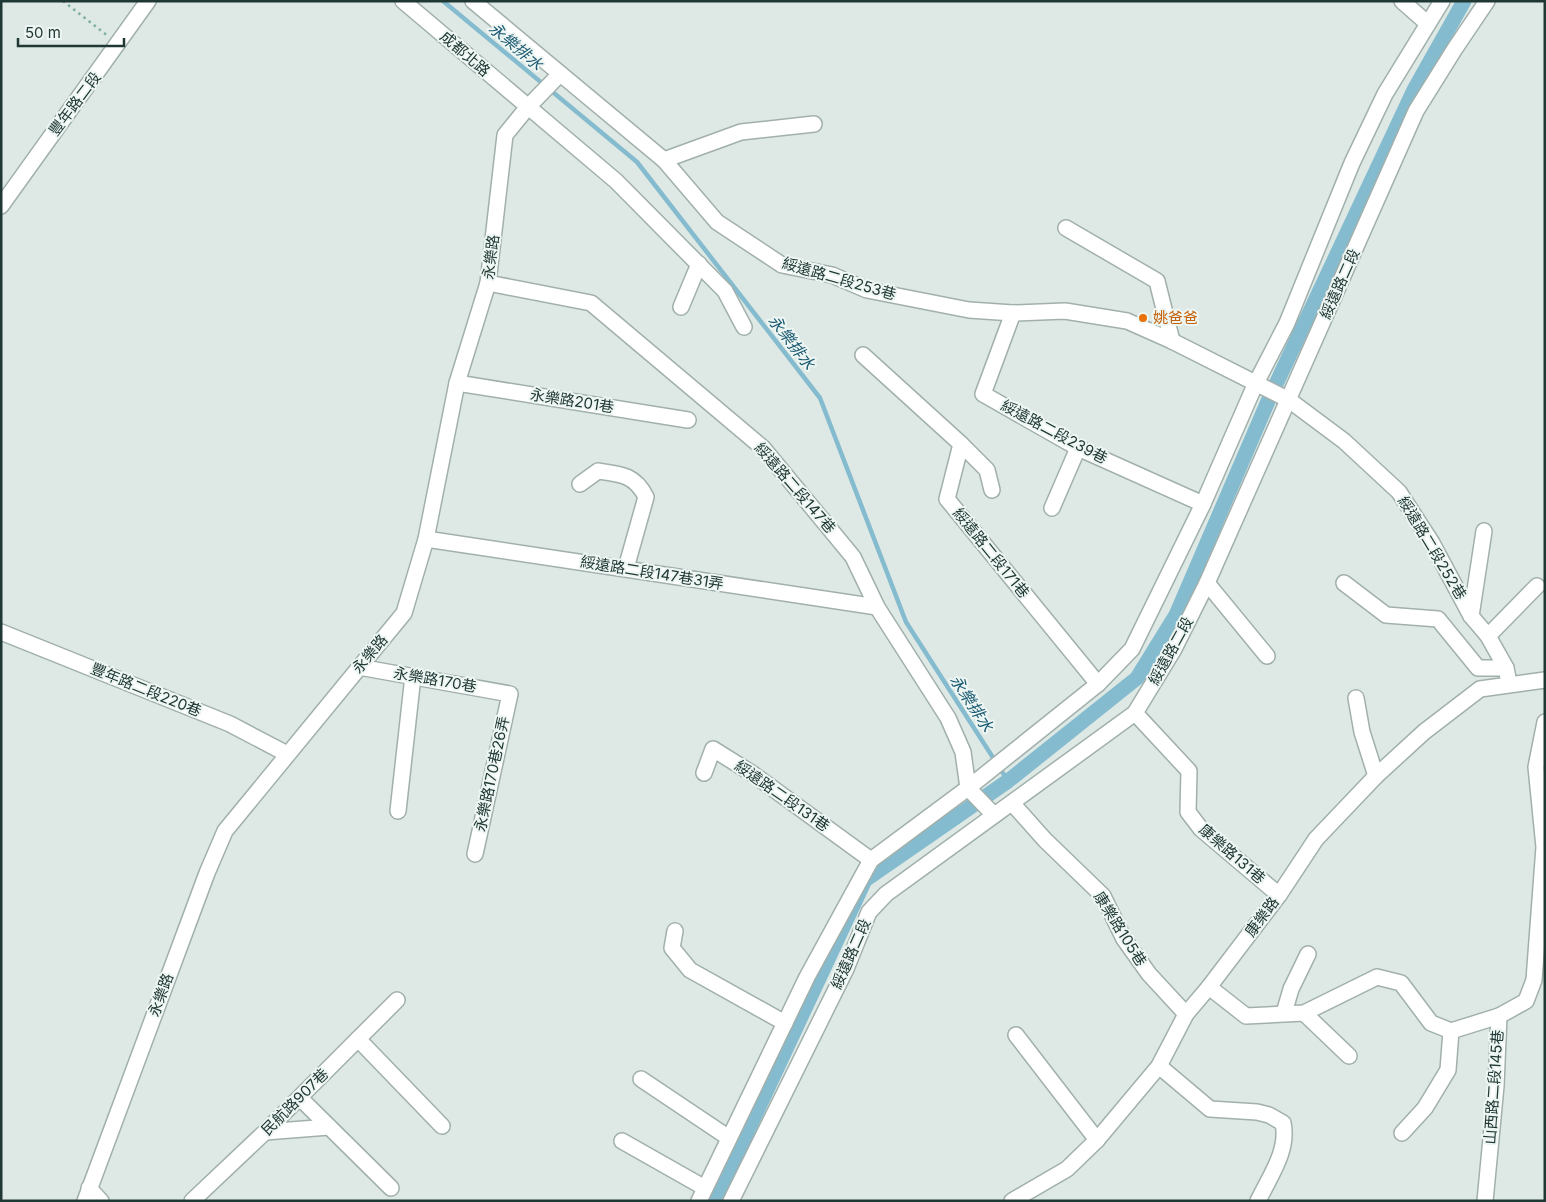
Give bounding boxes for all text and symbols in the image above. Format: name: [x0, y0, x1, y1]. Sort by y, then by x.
scale bar: [18, 15, 124, 47]
water label: 永樂排水: [485, 18, 548, 75]
text: 50 m: [25, 23, 61, 42]
street label: 成都北路: [436, 27, 494, 80]
street label: 豐年路二段: [44, 68, 105, 139]
street label: 永樂路: [478, 233, 503, 280]
street label: 綏遠路二段: [1316, 246, 1363, 322]
street label: 綏遠路二段253巷: [780, 253, 898, 304]
place label: 姚爸爸: [1153, 308, 1198, 327]
water label: 永樂排水: [764, 311, 820, 374]
marker: 姚爸爸: [1137, 312, 1149, 324]
street label: 永樂路201巷: [529, 384, 615, 417]
street label: 綏遠路二段239巷: [998, 396, 1111, 468]
street label: 綏遠路二段147巷: [751, 438, 840, 537]
street label: 綏遠路二段252巷: [1394, 493, 1471, 603]
street label: 綏遠路二段171巷: [949, 504, 1034, 602]
street label: 綏遠路二段147巷31弄: [579, 552, 725, 593]
street label: 綏遠路二段: [1144, 613, 1197, 688]
street label: 永樂路: [348, 630, 391, 677]
street label: 豐年路二段220巷: [88, 659, 204, 720]
street label: 永樂路170巷: [392, 663, 478, 696]
water label: 永樂排水: [946, 671, 998, 736]
street label: 永樂路170巷26弄: [470, 715, 513, 833]
street label: 綏遠路二段131巷: [731, 756, 833, 835]
street label: 康樂路131巷: [1195, 820, 1269, 888]
street label: 康樂路105巷: [1090, 888, 1151, 970]
street label: 康樂路: [1240, 893, 1283, 940]
street label: 綏遠路二段: [827, 916, 874, 992]
street label: 永樂路: [144, 970, 177, 1019]
street label: 山西路二段145巷: [1480, 1029, 1507, 1145]
street label: 民航路907巷: [257, 1064, 332, 1139]

